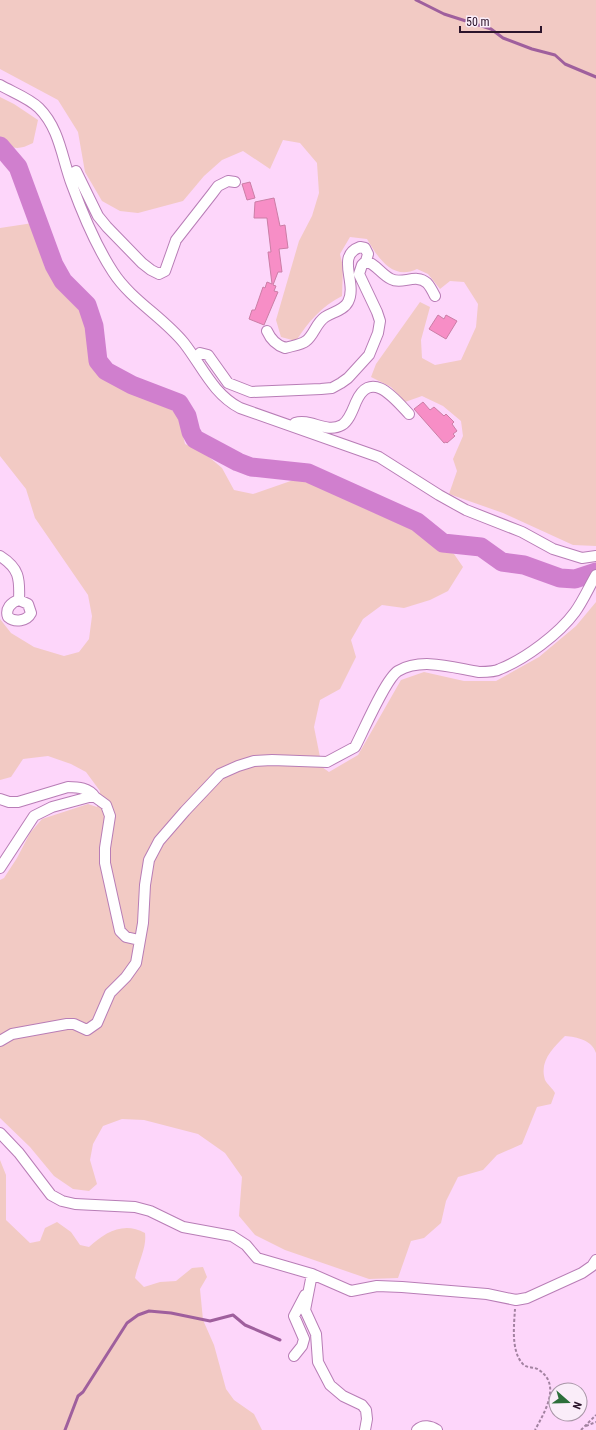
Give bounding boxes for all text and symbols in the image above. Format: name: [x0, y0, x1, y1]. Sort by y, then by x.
scale bar: [460, 8, 541, 34]
text: 50 m: [466, 15, 490, 29]
north arrow: [548, 1382, 588, 1422]
text: N: [570, 1400, 584, 1411]

